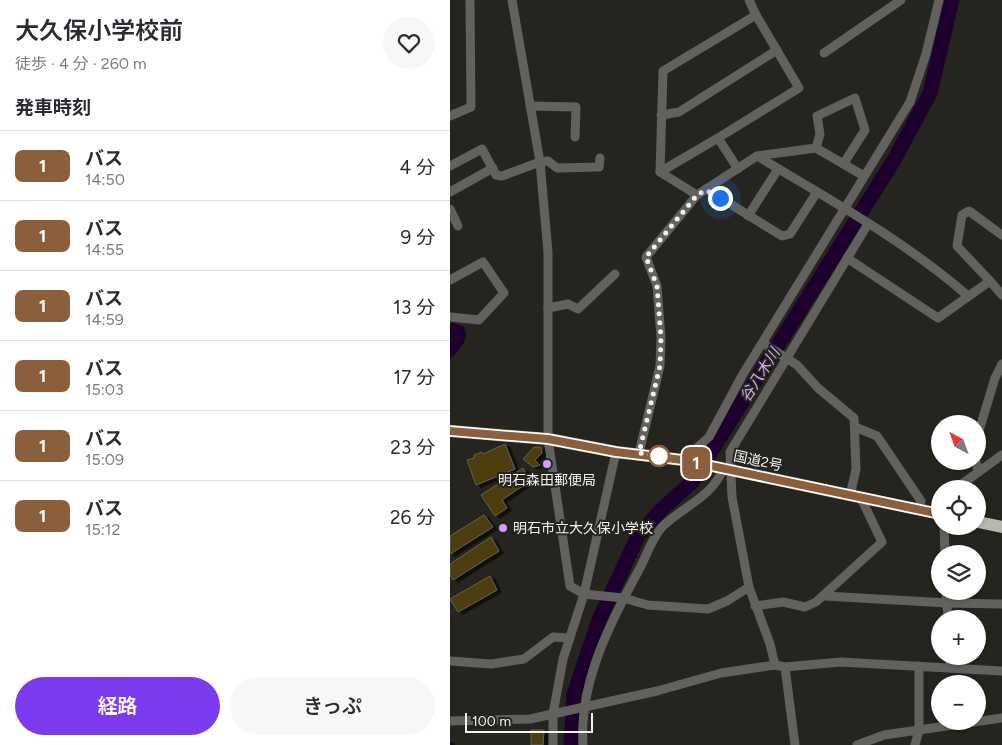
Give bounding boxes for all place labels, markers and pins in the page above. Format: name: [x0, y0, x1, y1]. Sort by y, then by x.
unlabelled marker: [648, 445, 670, 467]
marker: 明石森田郵便局: [541, 458, 553, 470]
place label: 明石森田郵便局: [498, 472, 596, 489]
place label: 明石市立大久保小学校: [513, 520, 653, 537]
marker: 明石市立大久保小学校: [497, 522, 509, 534]

